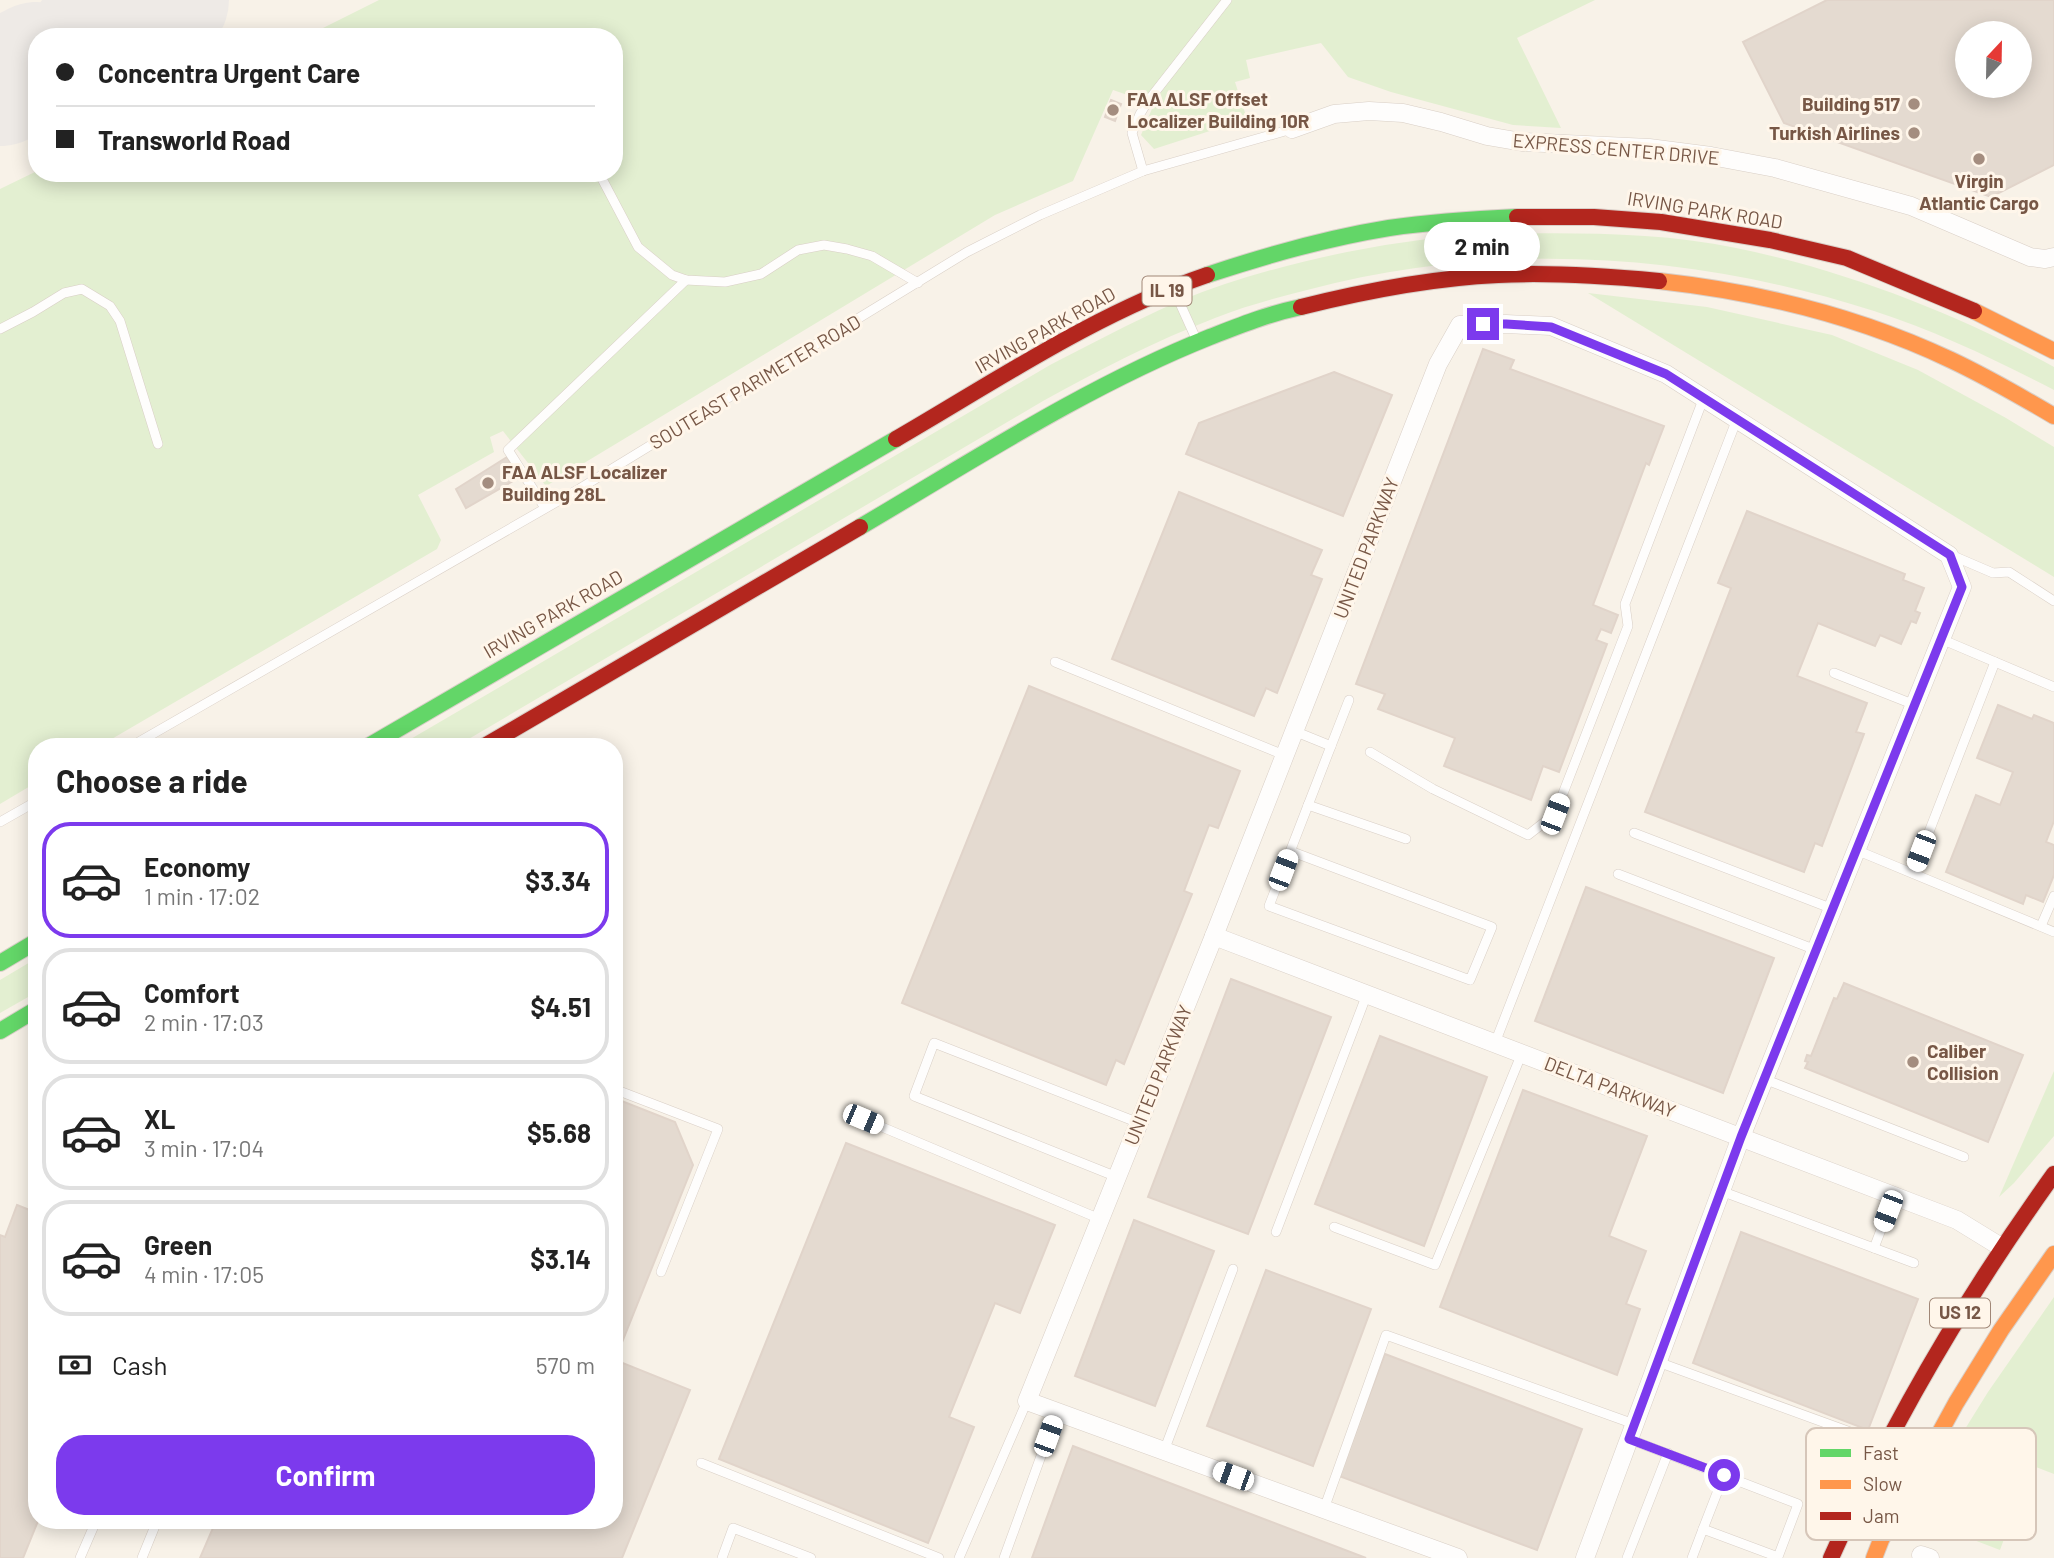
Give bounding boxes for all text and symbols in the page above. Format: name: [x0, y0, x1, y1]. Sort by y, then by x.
north arrow: [1955, 21, 2032, 98]
map controls: [1955, 21, 2032, 98]
text: Concentra Urgent Care: [98, 57, 360, 88]
place label: FAA ALSF Offset Localizer Building 10R: [1127, 87, 1309, 132]
place label: Building 517: [1802, 92, 1901, 115]
marker: Building 517: [1906, 96, 1922, 112]
marker: FAA ALSF Offset Localizer Building 10R: [1105, 102, 1121, 118]
place label: Turkish Airlines: [1769, 121, 1900, 144]
text: Transworld Road: [98, 124, 291, 155]
marker: Turkish Airlines: [1906, 125, 1922, 141]
street label: EXPRESS CENTER DRIVE: [1512, 128, 1720, 169]
marker: Virgin Atlantic Cargo: [1971, 151, 1987, 167]
place label: Virgin Atlantic Cargo: [1919, 169, 2039, 214]
street label: IRVING PARK ROAD: [1626, 186, 1784, 233]
callout: 2 min: [1425, 222, 1541, 272]
text: 2 min: [1454, 232, 1510, 260]
road number: IL 19: [1142, 276, 1192, 306]
street label: IRVING PARK ROAD: [971, 281, 1119, 378]
route end: [1467, 308, 1499, 340]
street label: SOUTEAST PARIMETER ROAD: [645, 309, 864, 454]
place label: FAA ALSF Localizer Building 28L: [502, 460, 668, 505]
street label: UNITED PARKWAY: [1328, 474, 1403, 622]
marker: FAA ALSF Localizer Building 28L: [480, 475, 496, 491]
street label: IRVING PARK ROAD: [479, 564, 626, 663]
text: Choose a ride: [56, 761, 248, 799]
car: [1538, 791, 1573, 837]
car: [1904, 828, 1939, 874]
car: [1266, 847, 1301, 893]
icon: car: [60, 849, 123, 912]
text: Economy: [144, 851, 250, 882]
text: $3.34: [525, 865, 591, 896]
text: 1 min · 17:02: [144, 882, 260, 910]
icon: car: [60, 975, 123, 1038]
text: Comfort: [144, 977, 240, 1008]
text: $4.51: [530, 991, 591, 1022]
street label: UNITED PARKWAY: [1119, 1001, 1196, 1148]
text: 2 min · 17:03: [144, 1008, 264, 1036]
place label: Caliber Collision: [1927, 1039, 1999, 1084]
street label: DELTA PARKWAY: [1541, 1051, 1679, 1122]
marker: Caliber Collision: [1905, 1054, 1921, 1070]
icon: car: [60, 1101, 123, 1164]
car: [840, 1101, 887, 1137]
text: XL: [144, 1103, 175, 1134]
text: $5.68: [527, 1117, 591, 1148]
text: 3 min · 17:04: [144, 1134, 264, 1162]
car: [1871, 1188, 1906, 1234]
icon: car: [60, 1227, 123, 1290]
text: Green: [144, 1229, 212, 1260]
text: $3.14: [530, 1243, 591, 1274]
text: 4 min · 17:05: [144, 1260, 264, 1288]
road number: US 12: [1930, 1298, 1990, 1328]
icon: cash: [56, 1346, 94, 1384]
text: Cash: [112, 1349, 167, 1380]
text: 570 m: [536, 1351, 595, 1379]
car: [1031, 1413, 1066, 1459]
legend: [1806, 1428, 2036, 1540]
button: Confirm: [56, 1435, 595, 1515]
text: Fast: [1863, 1441, 1899, 1464]
car: [1210, 1459, 1257, 1493]
route start: [1708, 1459, 1740, 1491]
text: Slow: [1863, 1472, 1902, 1495]
text: Jam: [1863, 1504, 1899, 1527]

